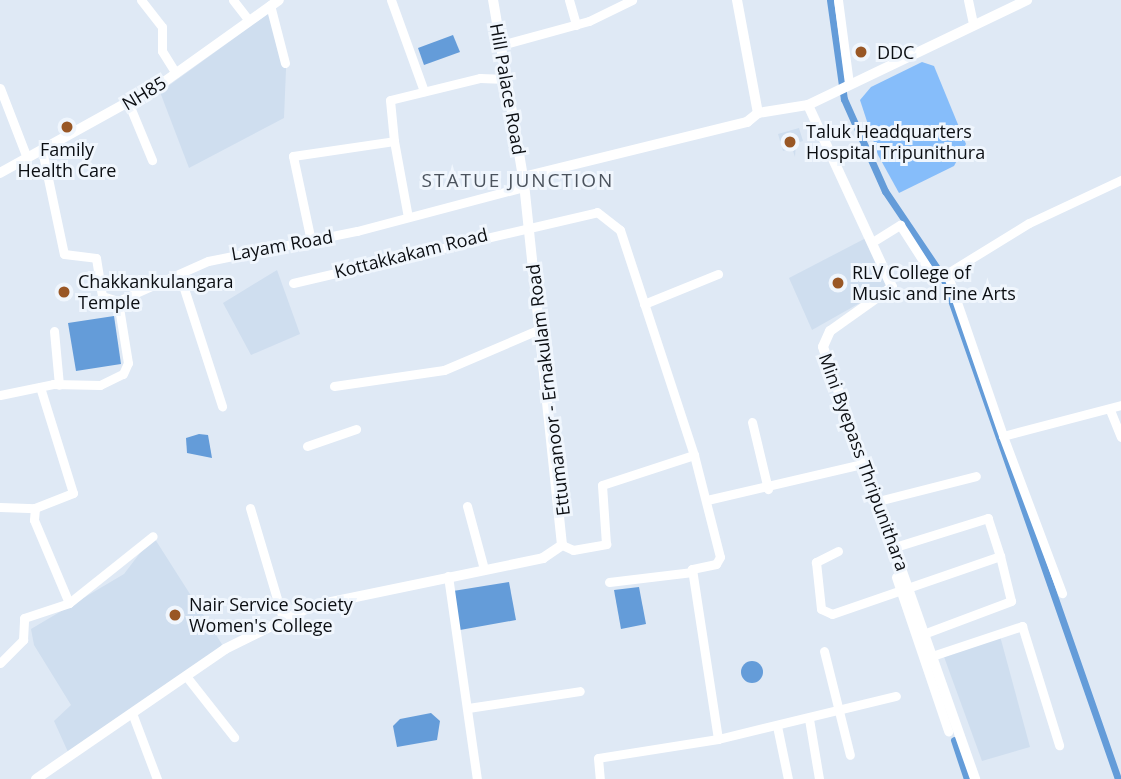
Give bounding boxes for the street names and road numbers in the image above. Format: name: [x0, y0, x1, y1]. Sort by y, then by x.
street label: Hill Palace Road: [486, 21, 530, 157]
street label: NH85: [118, 72, 170, 114]
street label: Kottakkakam Road: [332, 223, 490, 283]
street label: Layam Road: [230, 225, 334, 265]
street label: Ettumanoor - Ernakulam Road: [522, 263, 574, 517]
street label: Mini Byepass Thripunithara: [815, 350, 913, 574]

